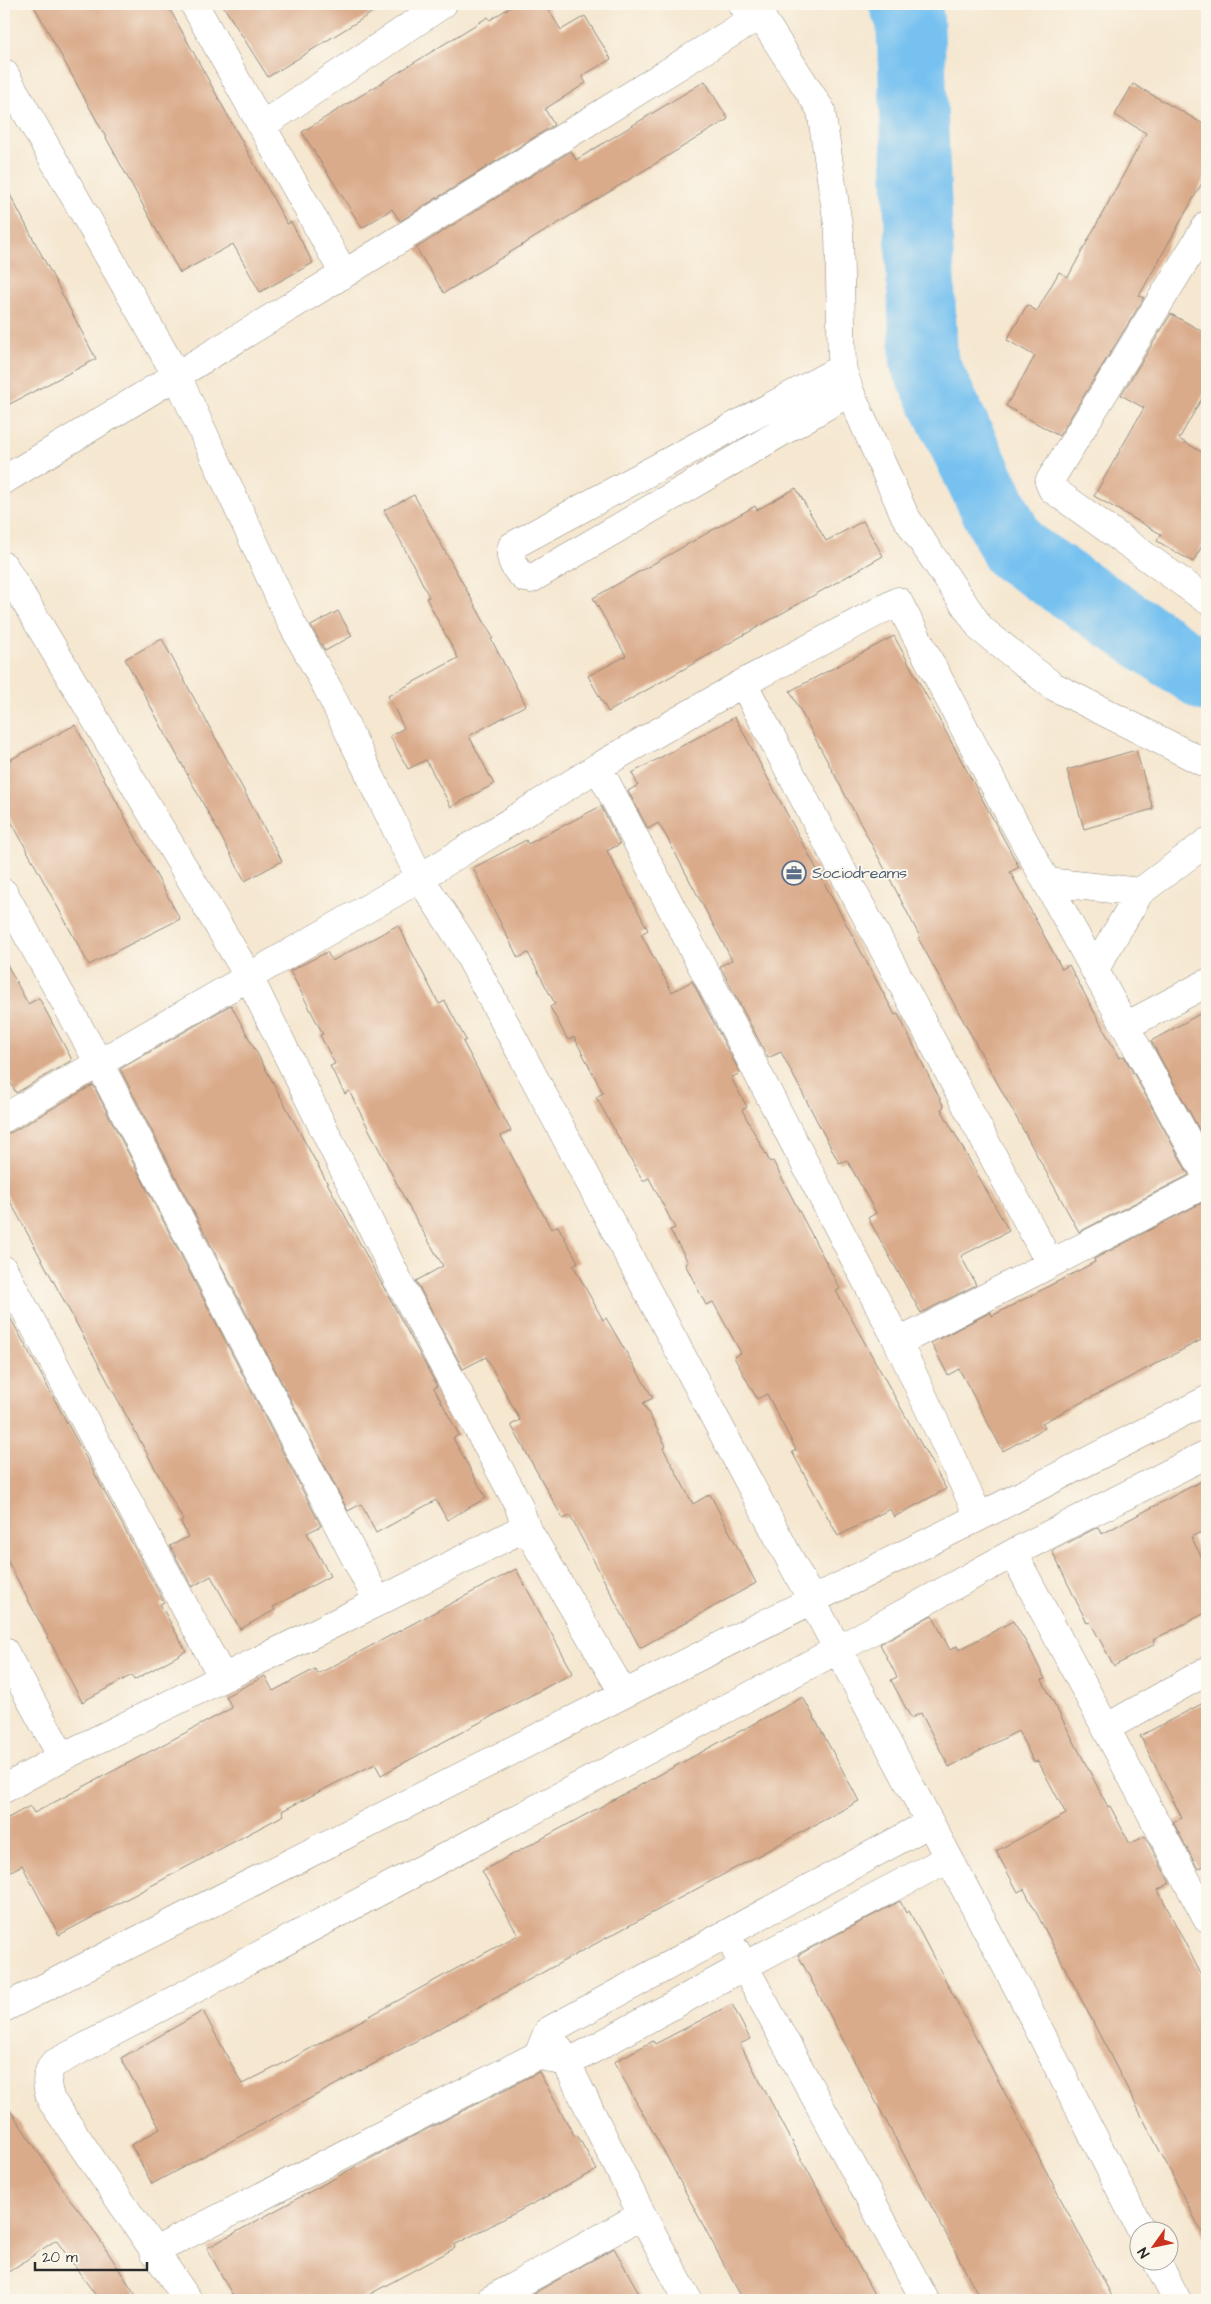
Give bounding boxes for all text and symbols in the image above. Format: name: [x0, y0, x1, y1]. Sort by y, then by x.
office icon: Sociodreams: [781, 860, 807, 886]
place label: Sociodreams: [812, 862, 907, 884]
north arrow: [1128, 2222, 1178, 2272]
scale bar: [35, 2239, 148, 2271]
text: N: [1133, 2243, 1155, 2262]
text: 20 m: [42, 2247, 78, 2268]

